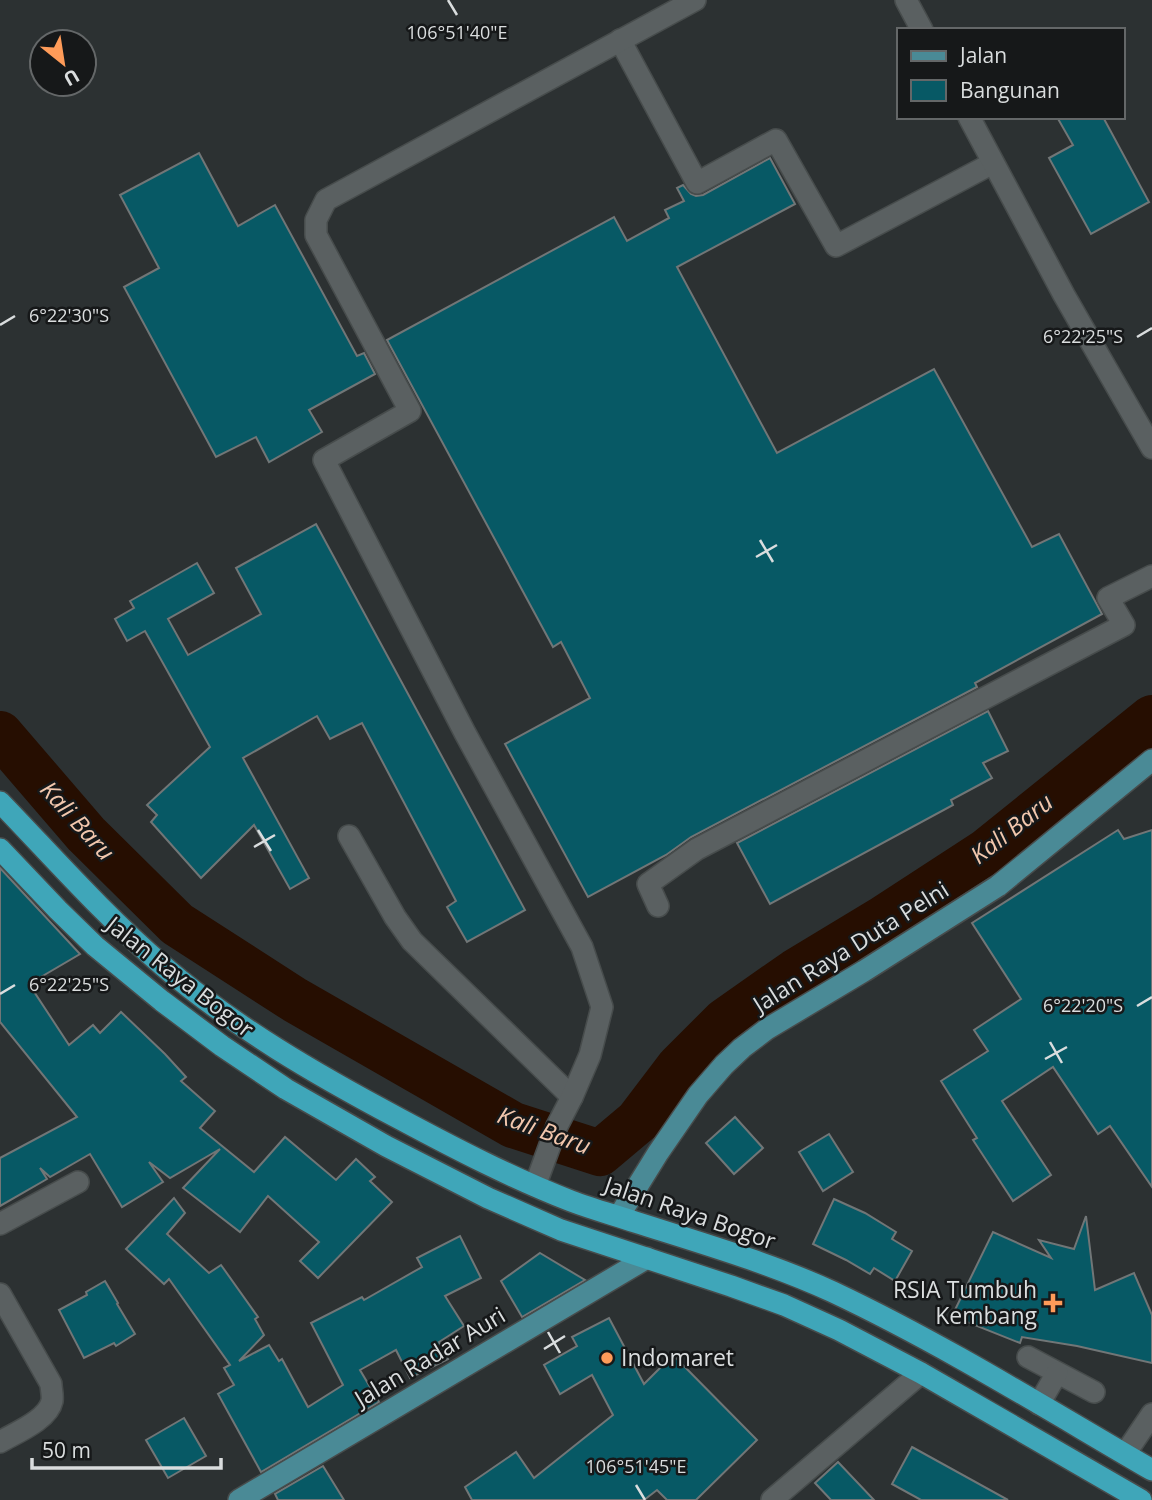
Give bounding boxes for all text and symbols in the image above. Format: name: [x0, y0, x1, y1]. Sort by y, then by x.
text: 106°51'40"E: [407, 20, 507, 44]
north arrow: [28, 28, 98, 98]
legend: [897, 28, 1124, 119]
text: Jalan: [958, 41, 1007, 69]
text: U: [59, 63, 84, 93]
text: Bangunan: [960, 76, 1060, 104]
text: 6°22'30"S: [29, 303, 109, 327]
text: 6°22'25"S: [1043, 324, 1123, 348]
water label: Kali Baru: [34, 773, 123, 867]
water label: Kali Baru: [963, 785, 1059, 871]
street label: Jalan Raya Duta Pelni: [745, 873, 954, 1020]
street label: Jalan Raya Bogor: [99, 907, 262, 1044]
text: 6°22'25"S: [29, 972, 109, 996]
text: 6°22'20"S: [1043, 993, 1123, 1017]
water label: Kali Baru: [493, 1098, 596, 1162]
street label: Jalan Raya Bogor: [598, 1167, 781, 1257]
place label: RSIA Tumbuh Kembang: [893, 1273, 1037, 1331]
marker: RSIA Tumbuh Kembang: [1043, 1293, 1063, 1313]
street label: Jalan Radar Auri: [346, 1298, 511, 1415]
place label: Indomaret: [621, 1341, 734, 1373]
marker: Indomaret: [599, 1350, 615, 1366]
scale bar: [32, 1426, 220, 1470]
text: 50 m: [42, 1436, 91, 1464]
text: 106°51'45"E: [586, 1454, 686, 1478]

